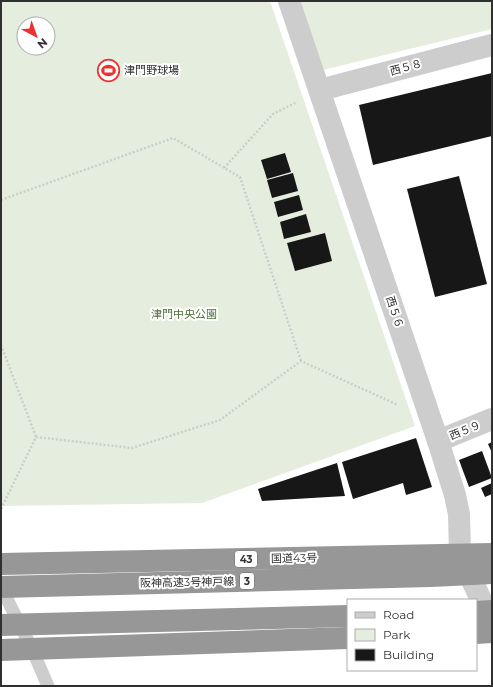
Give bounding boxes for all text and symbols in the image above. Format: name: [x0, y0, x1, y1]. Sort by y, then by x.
north arrow: [16, 16, 56, 56]
text: N: [35, 35, 51, 52]
street label: 西５８: [388, 56, 424, 78]
sports icon: 津門野球場: [96, 57, 122, 83]
place label: 津門野球場: [124, 63, 179, 77]
street label: 西５６: [383, 294, 407, 330]
park label: 津門中央公園: [151, 307, 217, 321]
street label: 西５９: [447, 417, 483, 443]
road number: 43: [235, 551, 257, 567]
street label: 国道43号: [271, 551, 317, 565]
road number: 3: [240, 573, 254, 589]
street label: 阪神高速3号神戸線: [140, 574, 234, 590]
legend: [347, 599, 477, 671]
text: Road: [383, 607, 414, 622]
text: Park: [383, 627, 411, 642]
text: Building: [383, 647, 434, 662]

